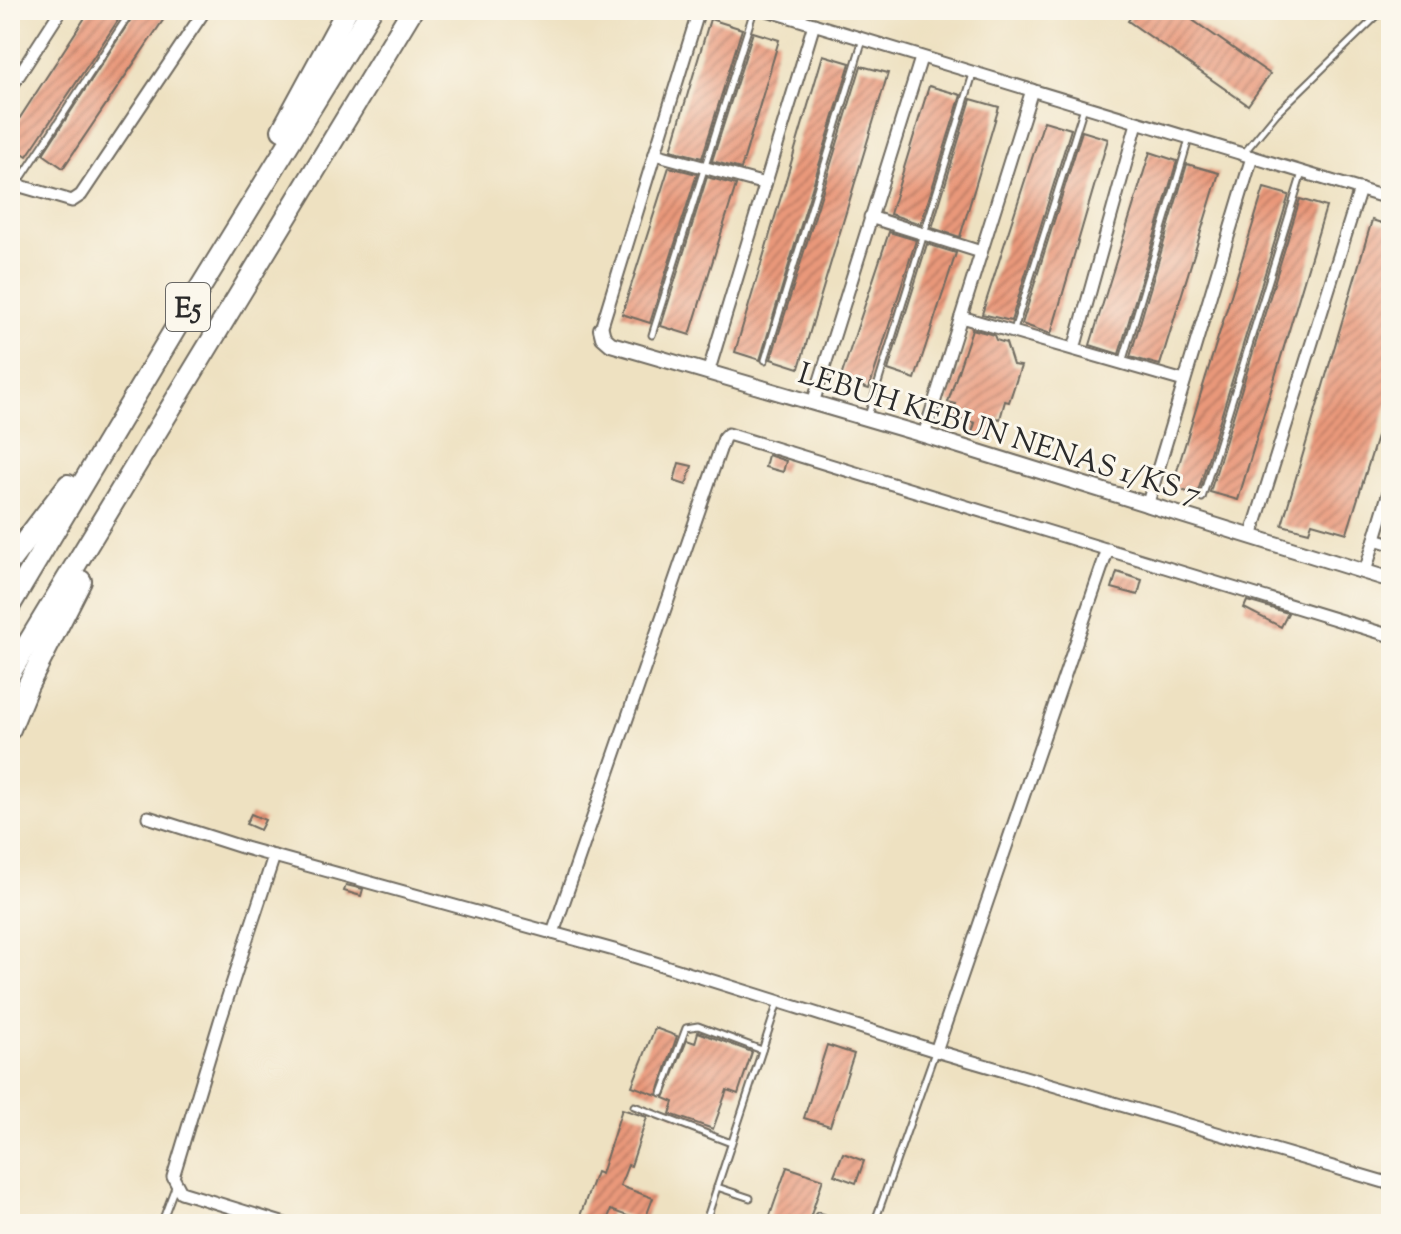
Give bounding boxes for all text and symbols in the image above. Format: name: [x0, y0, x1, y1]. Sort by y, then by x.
road number: E5: [166, 283, 210, 331]
street label: LEBUH KEBUN NENAS 1/KS 7: [792, 354, 1206, 517]

